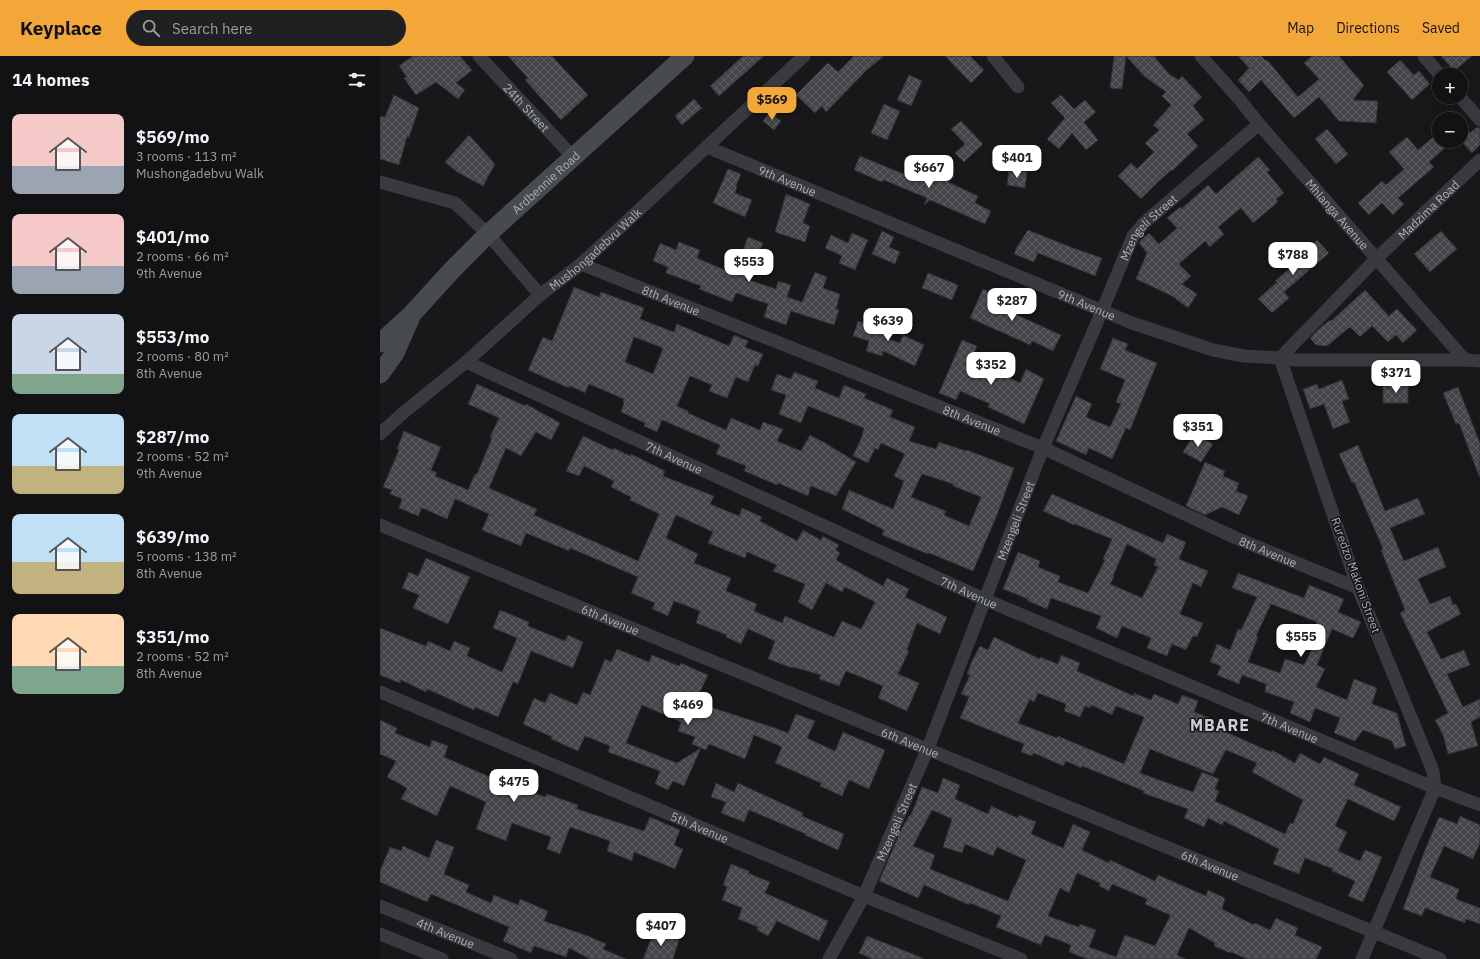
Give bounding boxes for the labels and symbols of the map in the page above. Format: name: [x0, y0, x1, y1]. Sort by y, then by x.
street label: 24th Street: [500, 80, 553, 135]
pin: $569: [748, 87, 796, 121]
pin: $401: [993, 145, 1041, 179]
street label: Ardbennie Road: [508, 148, 583, 217]
pin: $667: [905, 155, 953, 189]
street label: 9th Avenue: [756, 162, 819, 199]
street label: Mhlanga Avenue: [1303, 176, 1373, 253]
street label: Madzima Road: [1394, 177, 1462, 242]
street label: Mzengeli Street: [1116, 191, 1180, 263]
street label: Mushongadebvu Walk: [546, 204, 645, 293]
pin: $788: [1269, 242, 1317, 276]
pin: $553: [725, 249, 773, 283]
street label: 8th Avenue: [640, 282, 703, 318]
street label: 9th Avenue: [1056, 286, 1118, 323]
pin: $287: [988, 288, 1036, 322]
pin: $639: [864, 308, 912, 342]
pin: $352: [967, 352, 1015, 386]
pin: $371: [1372, 360, 1420, 394]
street label: 8th Avenue: [941, 401, 1004, 438]
pin: $351: [1174, 414, 1222, 448]
street label: 7th Avenue: [643, 438, 706, 477]
street label: Mzengeli Street: [993, 479, 1037, 562]
street label: Ruredzo Makoni Street: [1328, 515, 1384, 635]
street label: 8th Avenue: [1237, 533, 1300, 570]
street label: 7th Avenue: [938, 573, 1000, 612]
street label: 6th Avenue: [579, 601, 642, 638]
pin: $555: [1277, 624, 1325, 658]
pin: $469: [664, 692, 712, 726]
street label: 7th Avenue: [1258, 708, 1321, 746]
district label: MBARE: [1190, 715, 1250, 735]
street label: 6th Avenue: [879, 724, 942, 761]
pin: $475: [490, 769, 538, 803]
street label: Mzengeli Street: [873, 780, 920, 863]
street label: 5th Avenue: [669, 808, 731, 846]
street label: 6th Avenue: [1179, 846, 1242, 884]
pin: $407: [637, 913, 685, 947]
street label: 4th Avenue: [415, 914, 477, 951]

